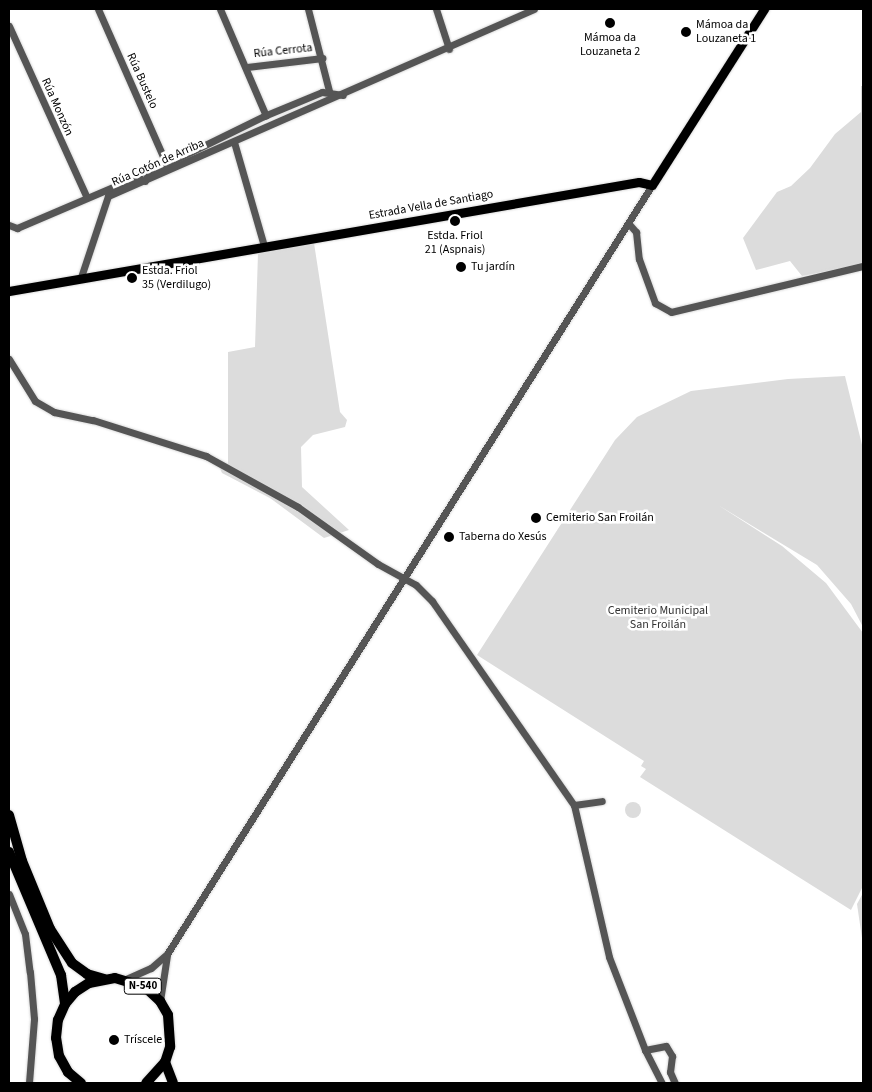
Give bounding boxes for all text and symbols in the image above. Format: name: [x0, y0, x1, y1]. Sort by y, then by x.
marker: Mámoa da Louzaneta 2: [604, 17, 616, 29]
place label: Mámoa da Louzaneta 1: [696, 18, 756, 46]
marker: Mámoa da Louzaneta 1: [680, 26, 692, 38]
place label: Mámoa da Louzaneta 2: [580, 31, 640, 59]
street label: Rúa Cerrota: [253, 41, 313, 61]
street label: Rúa Bustelo: [123, 51, 161, 111]
street label: Rúa Monzón: [38, 76, 76, 138]
street label: Rúa Cotón de Arriba: [110, 136, 206, 190]
street label: Estrada Vella de Santiago: [368, 187, 494, 223]
marker: Estda. Friol 21 (Aspnais): [449, 215, 461, 227]
place label: Estda. Friol 21 (Aspnais): [425, 229, 485, 257]
place label: Tu jardín: [471, 260, 515, 274]
marker: Tu jardín: [455, 261, 467, 273]
place label: Estda. Friol 35 (Verdilugo): [142, 264, 211, 292]
marker: Estda. Friol 35 (Verdilugo): [126, 272, 138, 284]
place label: Cemiterio San Froilán: [546, 511, 654, 525]
marker: Cemiterio San Froilán: [530, 512, 542, 524]
place label: Taberna do Xesús: [459, 530, 547, 544]
marker: Taberna do Xesús: [443, 531, 455, 543]
park label: Cemiterio Municipal San Froilán: [608, 604, 708, 632]
road number: N-540: [123, 978, 163, 994]
place label: Tríscele: [124, 1033, 162, 1047]
marker: Tríscele: [108, 1034, 120, 1046]

